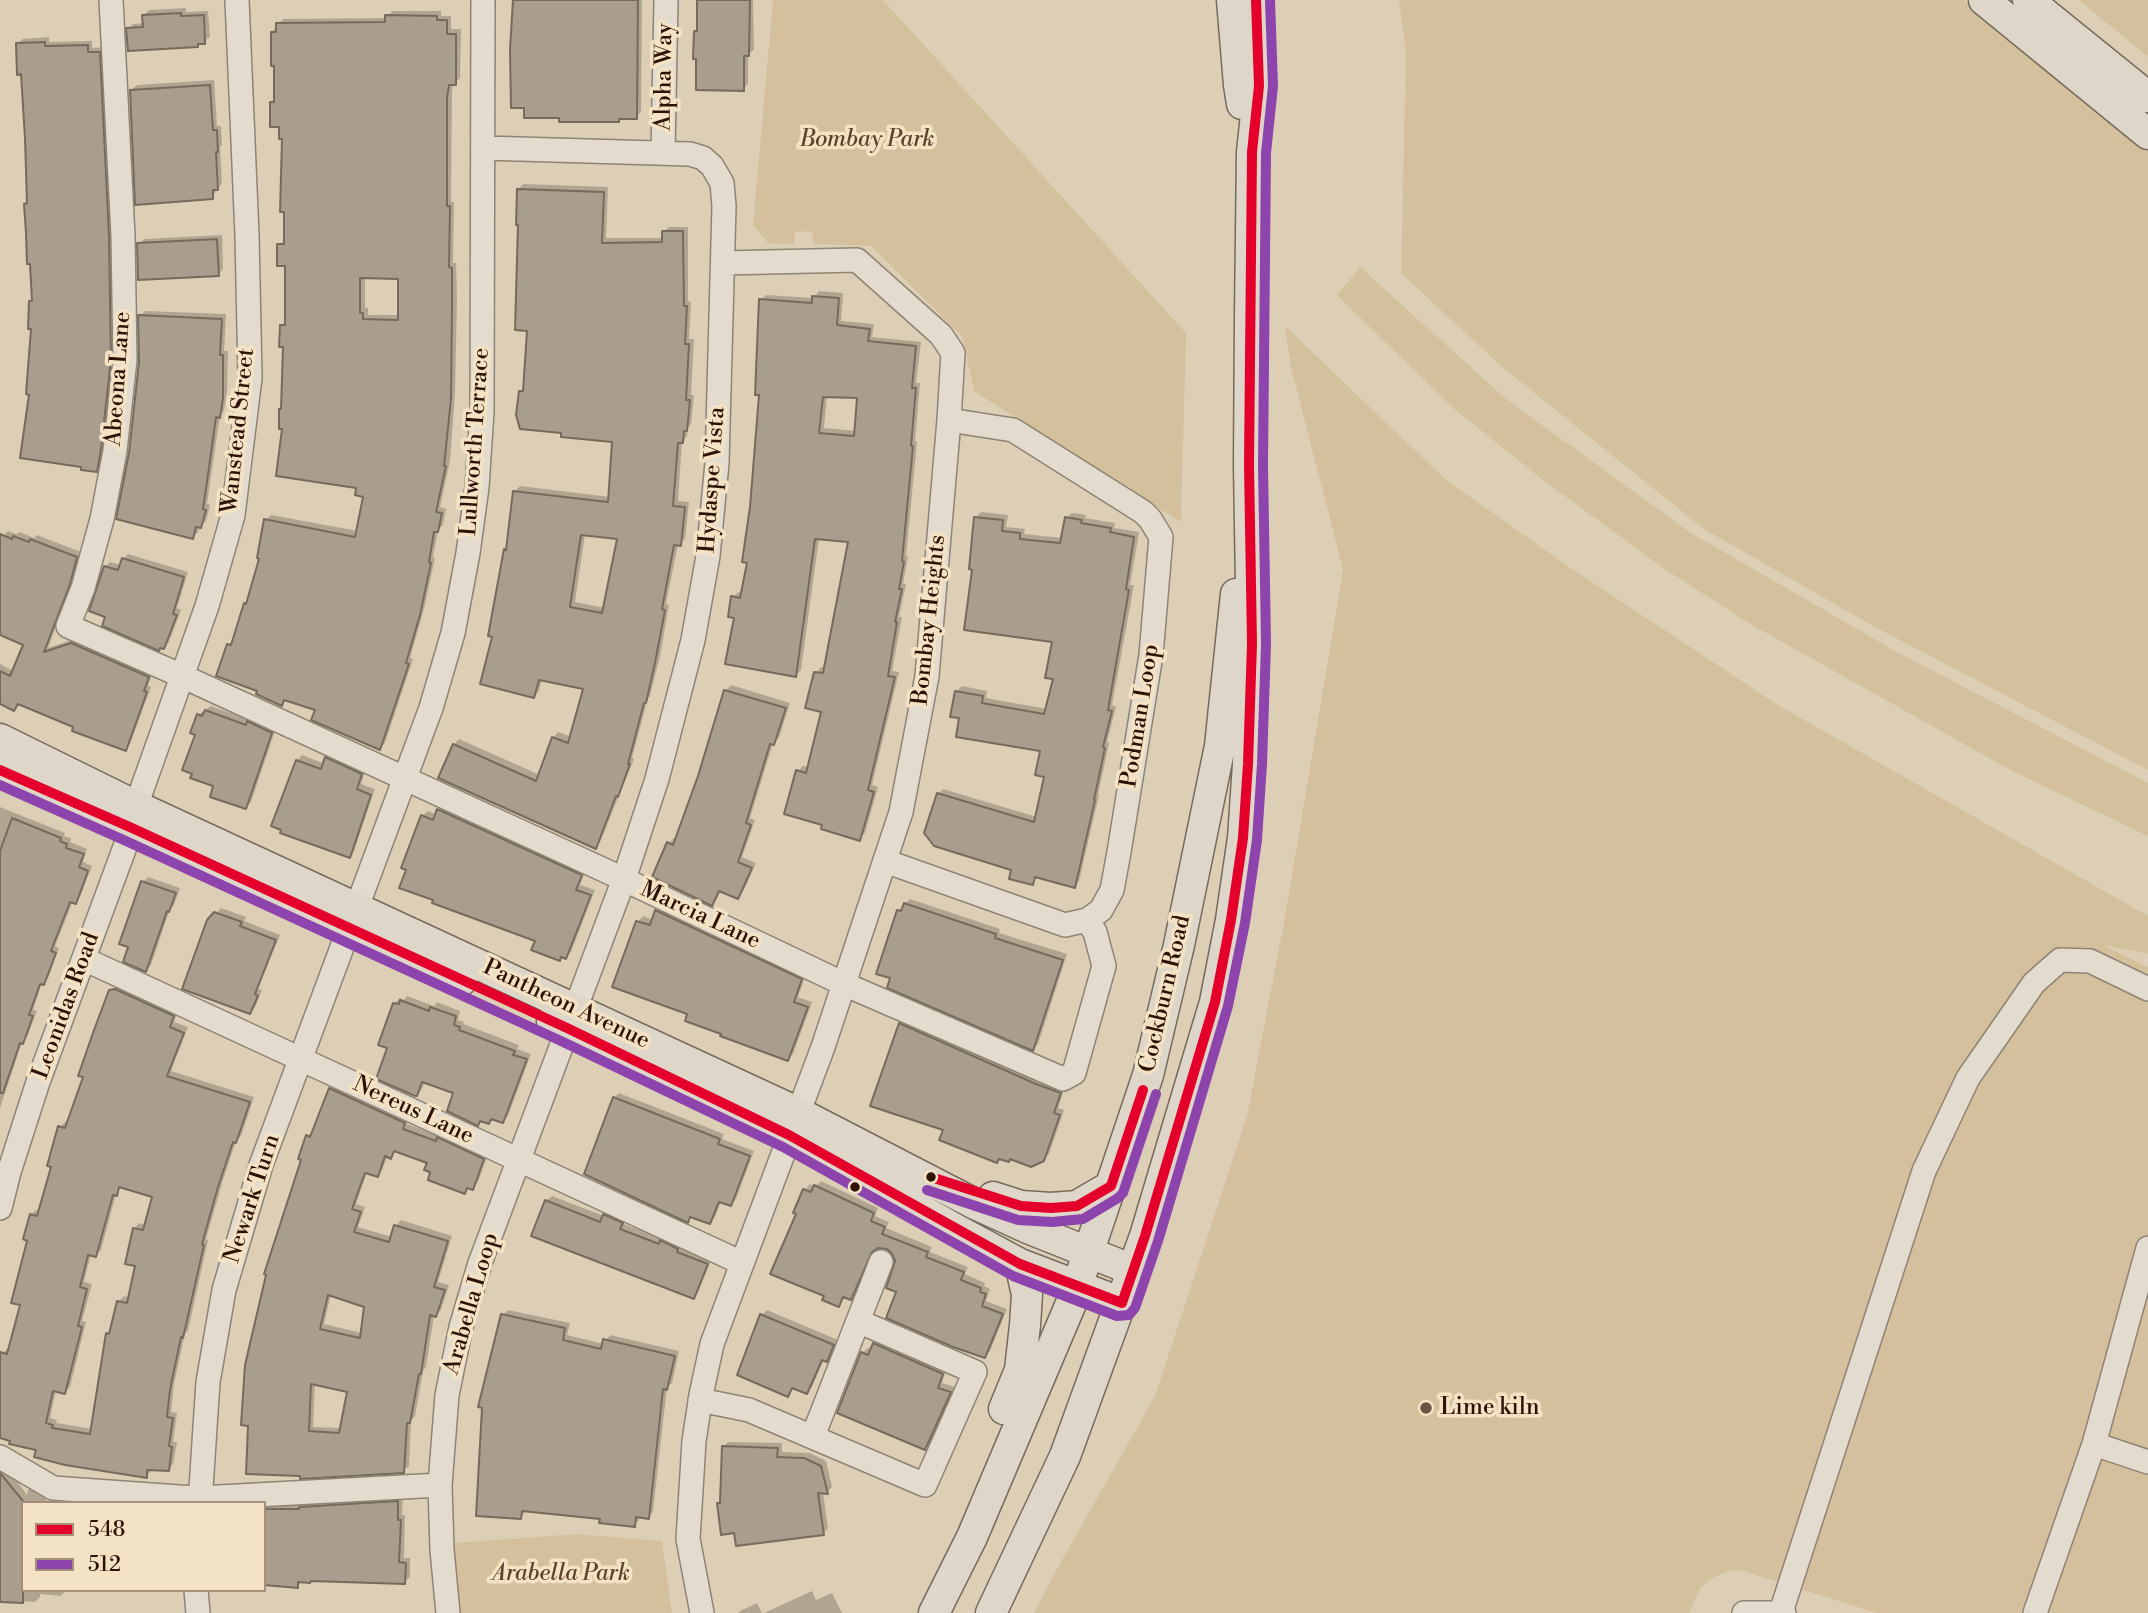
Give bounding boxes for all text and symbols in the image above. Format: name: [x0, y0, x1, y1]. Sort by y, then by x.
street label: Alpha Way: [650, 23, 680, 131]
park label: Bombay Park: [800, 126, 934, 154]
street label: Abeona Lane: [101, 311, 137, 447]
street label: Wanstead Street: [217, 347, 261, 515]
street label: Lullworth Terrace: [456, 347, 496, 537]
street label: Hydaspe Vista: [694, 406, 732, 554]
street label: Bombay Heights: [907, 533, 953, 707]
street label: Podman Loop: [1116, 642, 1166, 790]
street label: Marcia Lane: [636, 876, 764, 956]
street label: Cockburn Road: [1134, 913, 1198, 1075]
street label: Leonidas Road: [28, 929, 106, 1083]
street label: Pantheon Avenue: [478, 954, 654, 1056]
street label: Nereus Lane: [348, 1071, 478, 1151]
street label: Newark Turn: [219, 1131, 287, 1267]
unlabelled marker: [924, 1170, 938, 1184]
unlabelled marker: [848, 1180, 862, 1194]
street label: Arabella Loop: [439, 1230, 505, 1378]
place label: Lime kiln: [1440, 1394, 1539, 1422]
marker: Lime kiln: [1418, 1400, 1434, 1416]
legend: [21, 1501, 266, 1592]
text: 548: [88, 1517, 125, 1543]
text: 512: [88, 1552, 121, 1578]
park label: Arabella Park: [492, 1560, 630, 1588]

